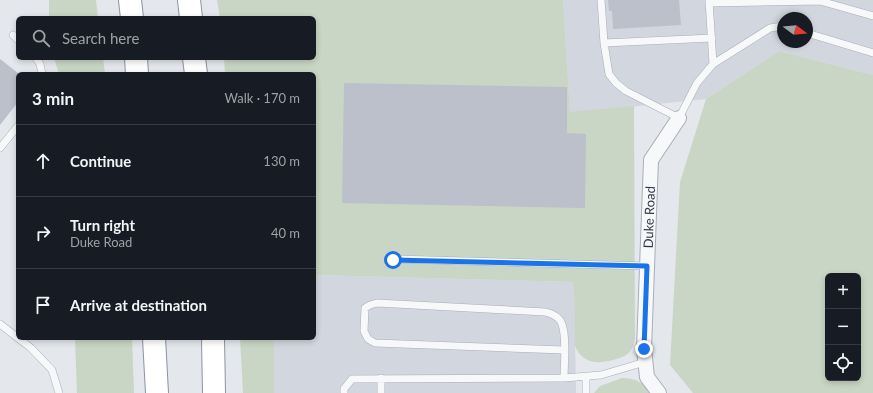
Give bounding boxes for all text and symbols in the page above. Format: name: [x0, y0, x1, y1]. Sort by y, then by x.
north arrow: [777, 12, 813, 48]
search box: [16, 16, 316, 60]
icon: search: [30, 27, 52, 49]
text: Search here: [62, 29, 139, 47]
text: 3 min: [32, 88, 74, 109]
text: Walk · 170 m: [224, 90, 300, 106]
icon: ahead: [32, 150, 54, 172]
text: Continue: [70, 152, 131, 170]
text: 130 m: [263, 153, 300, 169]
street label: Duke Road: [640, 186, 658, 249]
text: Turn right: [70, 216, 135, 234]
icon: right: [32, 222, 54, 244]
text: 40 m: [271, 225, 300, 241]
text: Duke Road: [70, 234, 132, 250]
route start: [384, 251, 402, 269]
map controls: [825, 273, 861, 381]
button: +: [825, 273, 861, 309]
icon: arrive: [32, 294, 54, 316]
text: Arrive at destination: [70, 296, 207, 314]
button: −: [825, 309, 861, 345]
route end: [635, 340, 653, 358]
button: locate: [825, 345, 861, 381]

